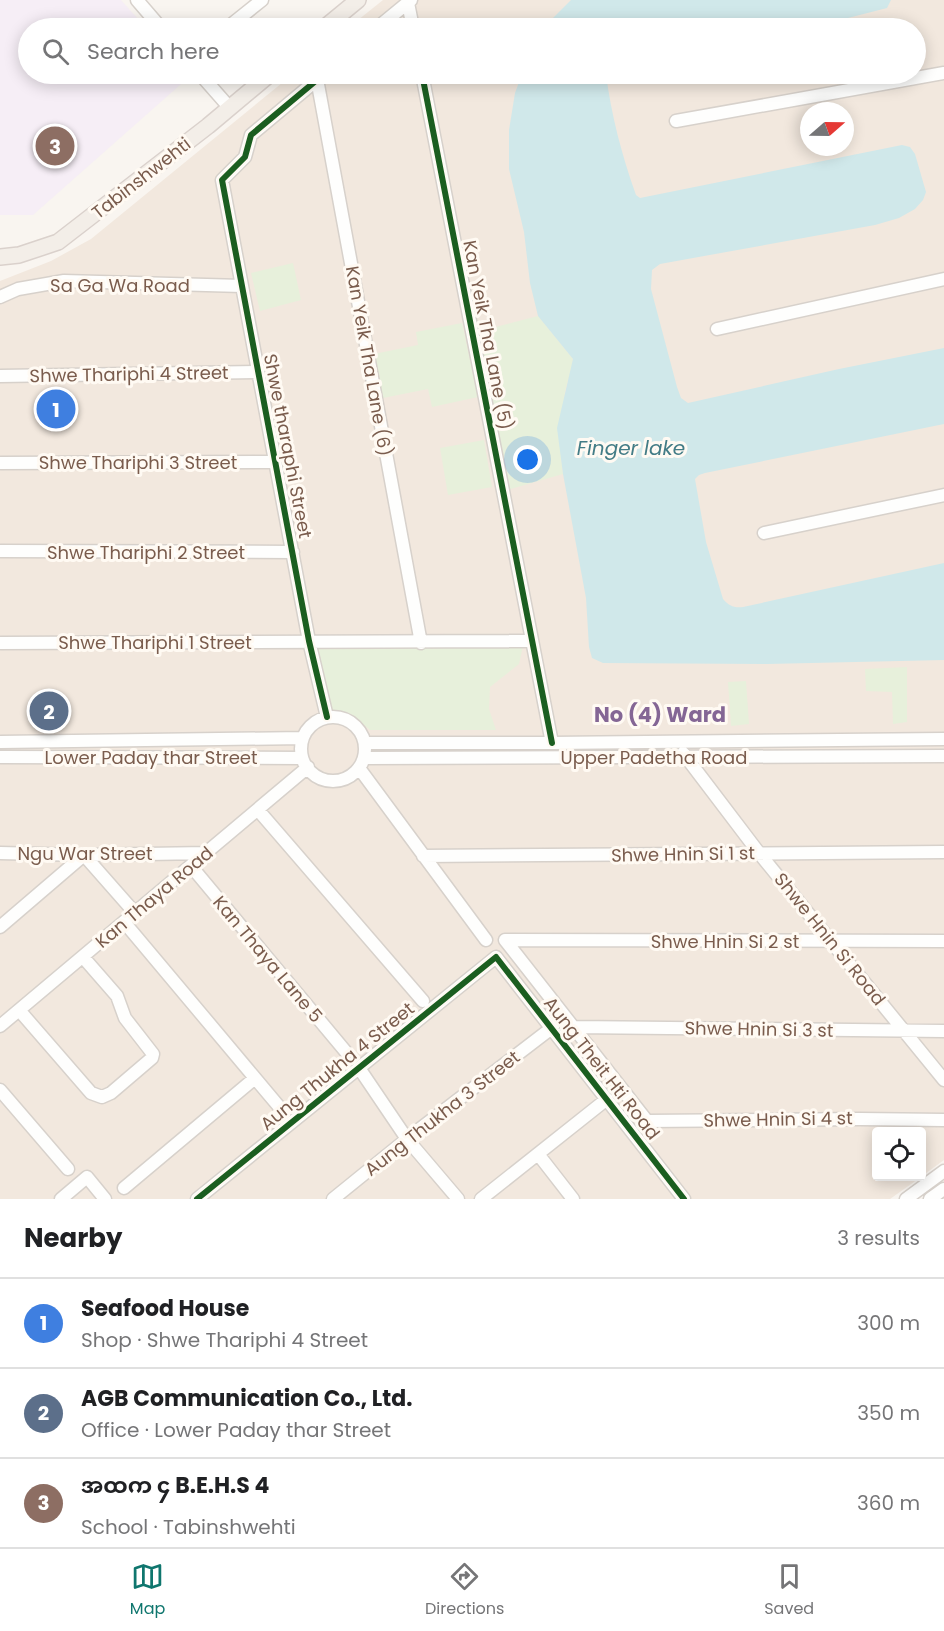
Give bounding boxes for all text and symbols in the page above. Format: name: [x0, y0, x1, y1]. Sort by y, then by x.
search box: [18, 18, 926, 84]
icon: search: [39, 35, 72, 68]
text: Search here: [87, 36, 220, 67]
north arrow: [800, 102, 854, 156]
pin: 3: [36, 124, 74, 168]
street label: Tabinshwehti: [86, 131, 196, 225]
street label: Kan Yeik Tha Lane (5): [457, 238, 519, 432]
street label: Kan Yeik Tha Lane (6): [340, 264, 398, 458]
street label: Sa Ga Wa Road: [50, 273, 190, 298]
street label: Shwe tharaphi Street: [258, 352, 318, 540]
street label: Shwe Thariphi 4 Street: [29, 360, 229, 388]
pin: 1: [36, 386, 76, 432]
water label: Finger lake: [577, 434, 685, 462]
your location: [513, 445, 542, 474]
street label: Shwe Thariphi 3 Street: [39, 450, 237, 475]
street label: Shwe Thariphi 2 Street: [47, 540, 245, 565]
street label: Shwe Thariphi 1 Street: [58, 630, 252, 655]
pin: 2: [29, 688, 68, 734]
district label: No (4) Ward: [594, 700, 726, 729]
street label: Lower Paday thar Street: [44, 745, 258, 770]
street label: Upper Padetha Road: [561, 745, 747, 770]
street label: Kan Thaya Road: [90, 840, 218, 954]
street label: Shwe Hnin Si 1 st: [611, 840, 755, 868]
street label: Ngu War Street: [17, 841, 153, 866]
street label: Shwe Hnin Si Road: [769, 867, 891, 1011]
street label: Kan Thaya Lane 5: [207, 890, 329, 1028]
street label: Shwe Hnin Si 2 st: [651, 929, 799, 954]
street label: Aung Theit Hti Road: [538, 991, 666, 1145]
street label: Aung Thukha 4 Street: [255, 996, 419, 1136]
street label: Shwe Hnin Si 3 st: [684, 1015, 834, 1043]
street label: Aung Thukha 3 Street: [359, 1044, 525, 1182]
street label: Shwe Hnin Si 4 st: [703, 1105, 853, 1133]
map controls: [872, 1127, 926, 1181]
button: locate: [872, 1127, 926, 1181]
text: Nearby: [24, 1220, 122, 1256]
text: 3 results: [837, 1224, 920, 1252]
text: Seafood House: [81, 1293, 249, 1324]
text: 1: [40, 1309, 47, 1337]
text: 300 m: [857, 1309, 920, 1337]
text: Shop · Shwe Thariphi 4 Street: [81, 1326, 368, 1354]
text: AGB Communication Co., Ltd.: [81, 1383, 412, 1414]
text: 2: [38, 1399, 49, 1427]
text: 350 m: [857, 1399, 920, 1427]
text: Office · Lower Paday thar Street: [81, 1416, 391, 1444]
text: အထက ၄ B.E.H.S 4: [81, 1470, 269, 1501]
text: 3: [37, 1489, 50, 1517]
text: 360 m: [857, 1489, 920, 1517]
text: School · Tabinshwehti: [81, 1513, 296, 1541]
tab: Map: [130, 1560, 165, 1621]
tab: Directions: [425, 1560, 504, 1621]
tab: Saved: [764, 1560, 814, 1621]

